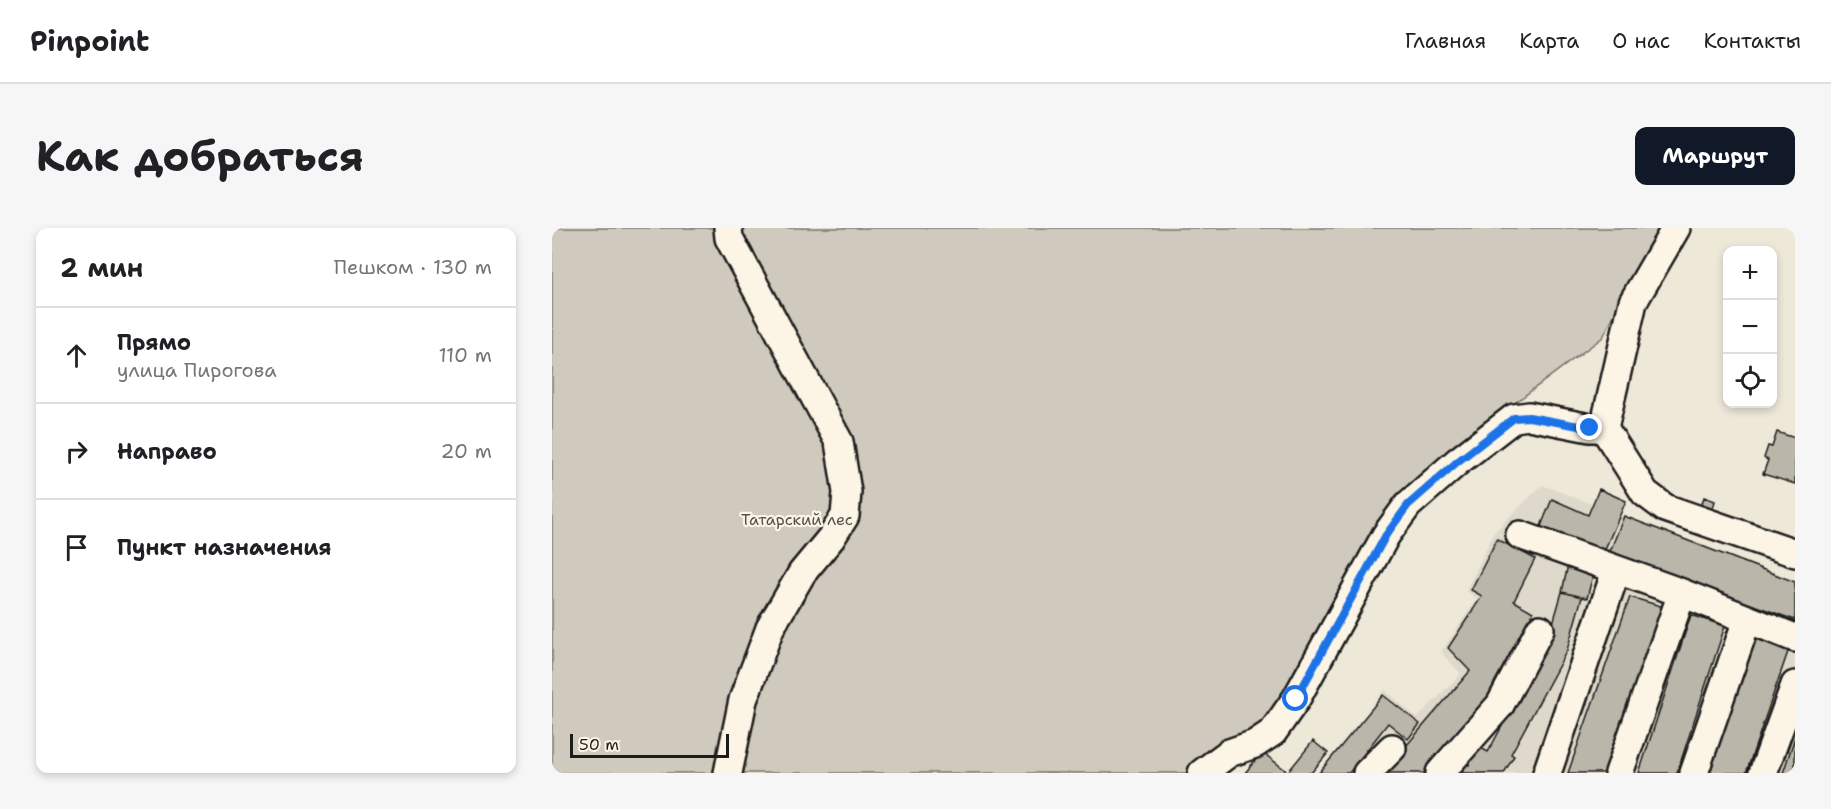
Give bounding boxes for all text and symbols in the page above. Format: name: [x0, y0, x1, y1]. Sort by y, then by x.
text: Pinpoint: [30, 22, 149, 60]
text: Главная: [1405, 27, 1486, 55]
text: Карта: [1519, 27, 1579, 55]
text: О нас: [1612, 27, 1670, 55]
text: Контакты: [1703, 27, 1801, 55]
button: Маршрут: [1635, 127, 1795, 185]
text: Как добраться: [36, 128, 364, 184]
map controls: [1723, 246, 1777, 408]
button: +: [1723, 246, 1777, 300]
text: 2 мин: [60, 250, 143, 285]
text: Пешком · 130 m: [334, 254, 492, 280]
button: −: [1723, 300, 1777, 354]
text: Прямо: [117, 328, 191, 357]
icon: ahead: [60, 339, 93, 372]
text: 110 m: [438, 342, 492, 368]
button: locate: [1723, 354, 1777, 408]
text: улица Пирогова: [117, 357, 277, 383]
route end: [1576, 414, 1602, 440]
icon: right: [60, 435, 93, 468]
text: Направо: [117, 437, 217, 466]
text: 20 m: [441, 438, 492, 464]
park label: Татарский лес: [741, 509, 853, 530]
icon: arrive: [60, 531, 93, 564]
text: Пункт назначения: [117, 533, 331, 562]
route start: [1282, 685, 1308, 711]
scale bar: [570, 731, 729, 758]
text: 50 m: [579, 734, 619, 755]

